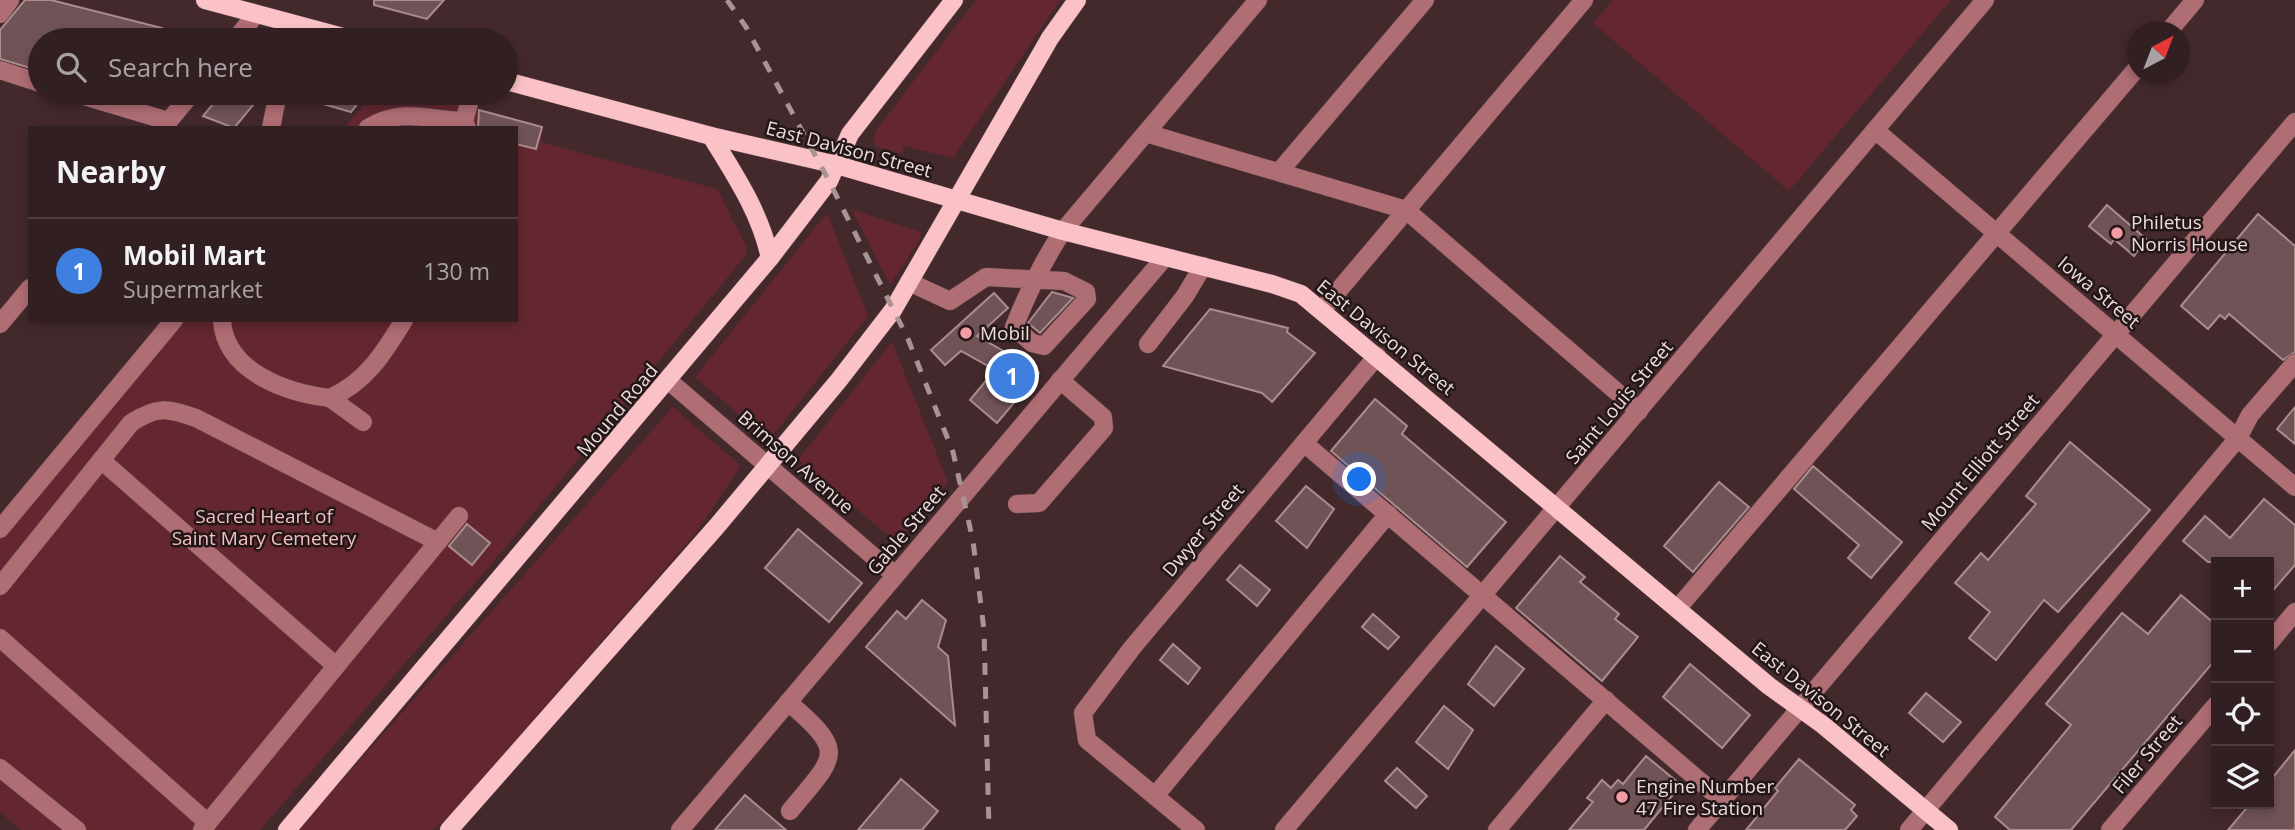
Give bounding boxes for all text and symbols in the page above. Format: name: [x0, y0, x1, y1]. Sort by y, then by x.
north arrow: [2127, 21, 2190, 84]
search box: [28, 28, 518, 105]
icon: search: [52, 48, 90, 86]
text: Search here: [108, 49, 253, 85]
street label: East Davison Street: [763, 114, 935, 184]
text: Nearby: [56, 151, 166, 192]
place label: Philetus Norris House: [2131, 209, 2248, 257]
marker: Philetus Norris House: [2109, 225, 2125, 241]
text: Mobil Mart: [123, 237, 266, 273]
street label: Iowa Street: [2052, 250, 2146, 334]
text: 1: [72, 255, 86, 287]
text: 130 m: [423, 255, 490, 287]
text: Supermarket: [123, 273, 263, 305]
street label: East Davison Street: [1312, 273, 1461, 401]
place label: Mobil: [980, 320, 1030, 346]
marker: Mobil: [958, 325, 974, 341]
street label: Saint Louis Street: [1560, 334, 1679, 469]
pin: 1: [989, 350, 1035, 402]
street label: Mound Road: [570, 358, 664, 462]
street label: Mount Elliott Street: [1915, 388, 2045, 536]
street label: Brimson Avenue: [733, 404, 859, 520]
your location: [1342, 462, 1376, 496]
street label: Dwyer Street: [1156, 478, 1250, 582]
street label: Gable Street: [861, 480, 951, 580]
park label: Sacred Heart of Saint Mary Cemetery: [172, 503, 357, 551]
map controls: [2211, 557, 2274, 809]
button: +: [2211, 557, 2274, 620]
button: −: [2211, 620, 2274, 683]
street label: East Davison Street: [1747, 635, 1896, 763]
button: locate: [2211, 683, 2274, 746]
street label: Filer Street: [2106, 709, 2188, 799]
button: layers: [2211, 746, 2274, 809]
place label: Engine Number 47 Fire Station: [1636, 773, 1774, 821]
marker: Engine Number 47 Fire Station: [1614, 789, 1630, 805]

